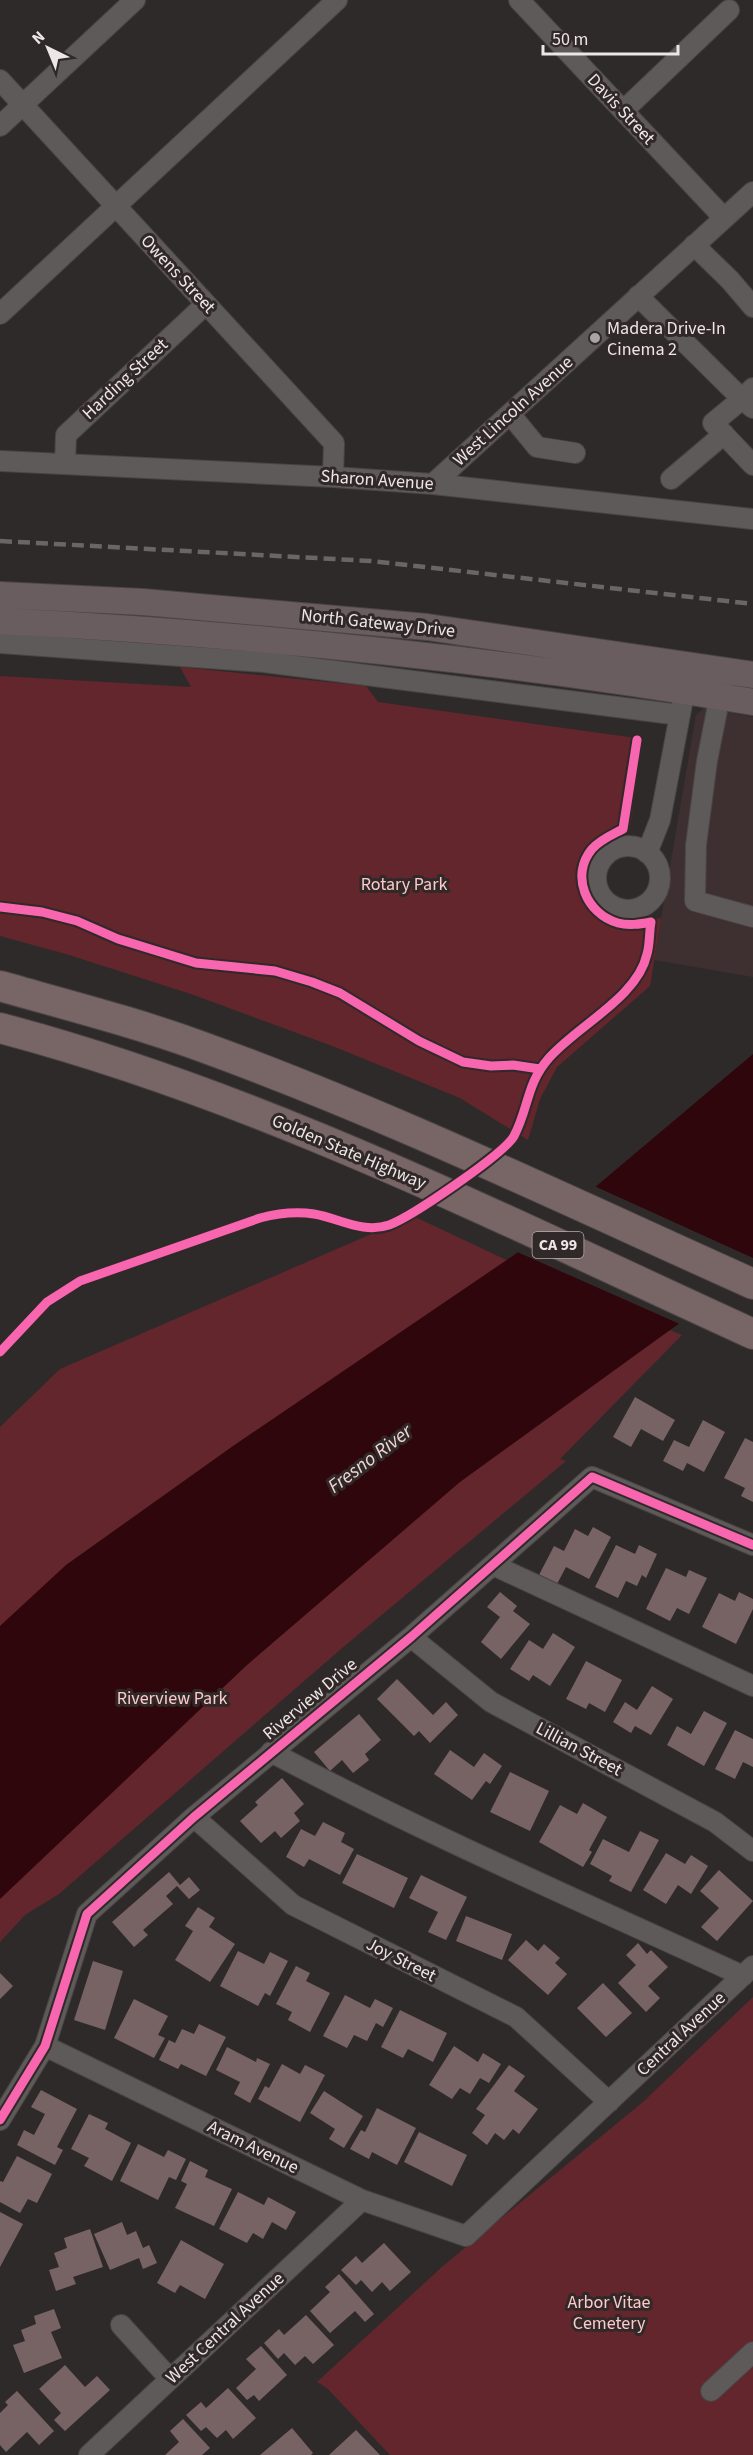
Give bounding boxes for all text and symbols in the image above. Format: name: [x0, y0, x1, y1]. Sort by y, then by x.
north arrow: [18, 18, 78, 78]
scale bar: [543, 18, 678, 56]
text: N: [27, 26, 50, 49]
text: 50 m: [552, 27, 588, 52]
street label: Davis Street: [581, 68, 661, 150]
street label: Owens Street: [135, 229, 221, 319]
place label: Madera Drive-In Cinema 2: [607, 316, 726, 362]
marker: Madera Drive-In Cinema 2: [588, 331, 602, 345]
street label: Harding Street: [77, 333, 173, 425]
street label: West Lincoln Avenue: [447, 350, 579, 472]
street label: Sharon Avenue: [320, 464, 434, 496]
street label: North Gateway Drive: [300, 602, 456, 644]
park label: Rotary Park: [361, 872, 447, 897]
street label: Golden State Highway: [268, 1108, 430, 1196]
road number: CA 99: [532, 1232, 584, 1258]
water label: Fresno River: [322, 1417, 419, 1500]
street label: Riverview Drive: [258, 1652, 363, 1746]
park label: Riverview Park: [117, 1686, 227, 1711]
street label: Lillian Street: [531, 1716, 627, 1782]
street label: Joy Street: [362, 1932, 440, 1988]
street label: Central Avenue: [631, 1986, 731, 2082]
street label: Aram Avenue: [203, 2114, 303, 2180]
street label: West Central Avenue: [160, 2266, 290, 2390]
park label: Arbor Vitae Cemetery: [568, 2290, 651, 2336]

